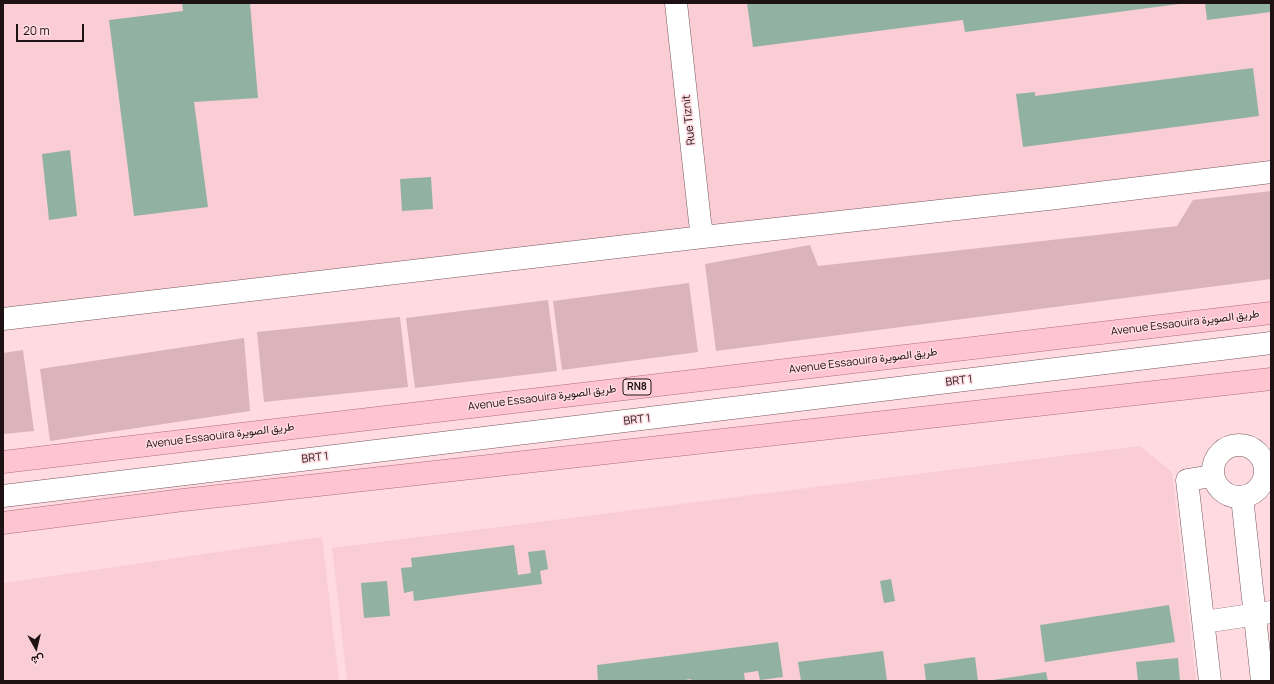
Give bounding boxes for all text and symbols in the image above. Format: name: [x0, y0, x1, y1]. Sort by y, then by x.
scale bar: [18, 16, 86, 42]
text: 20 m: [23, 22, 50, 39]
street label: Rue Tiznit: [680, 94, 698, 146]
street label: Avenue Essaouira طريق الصويرة: [1110, 307, 1260, 339]
street label: Avenue Essaouira طريق الصويرة: [788, 345, 938, 377]
street label: BRT 1: [945, 373, 973, 389]
road number: RN8: [623, 379, 651, 395]
street label: Avenue Essaouira طريق الصويرة: [467, 382, 617, 414]
street label: BRT 1: [623, 412, 651, 428]
street label: Avenue Essaouira طريق الصويرة: [145, 420, 295, 452]
street label: BRT 1: [301, 450, 329, 466]
north arrow: [16, 628, 56, 668]
text: ش: [30, 652, 45, 669]

